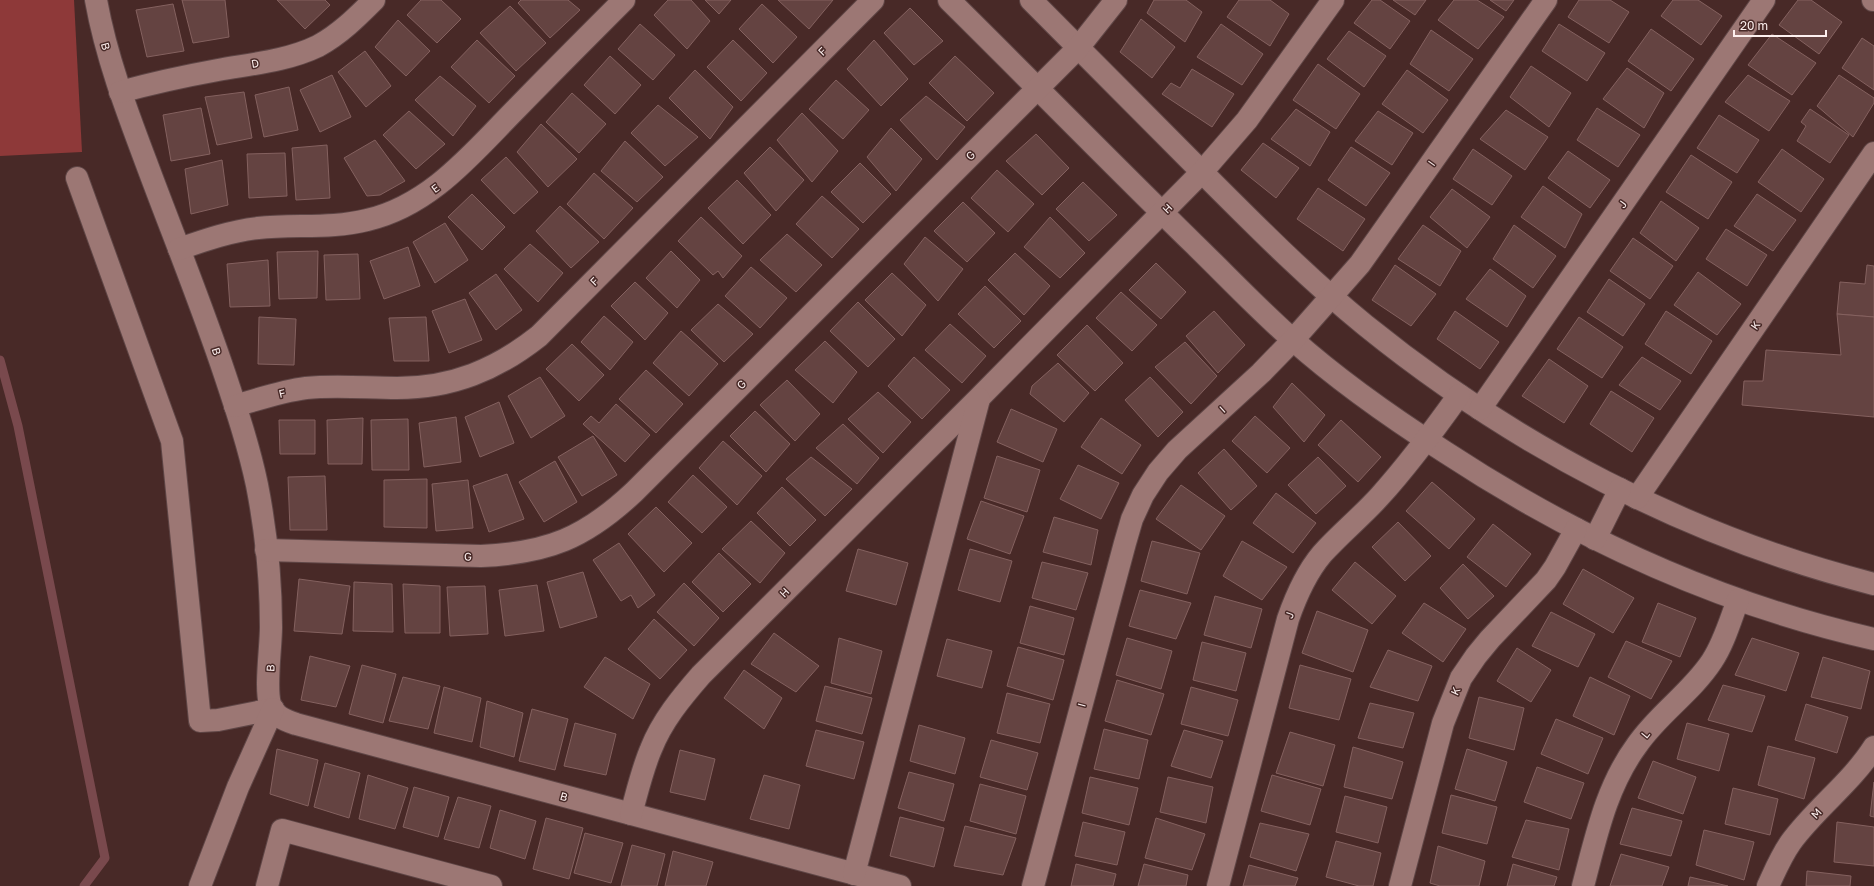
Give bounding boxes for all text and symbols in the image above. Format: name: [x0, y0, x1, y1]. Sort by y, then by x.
scale bar: [1734, 12, 1826, 38]
text: 20 m: [1740, 18, 1768, 33]
street label: B: [99, 41, 113, 51]
street label: F: [815, 44, 829, 58]
street label: D: [250, 56, 260, 70]
street label: G: [963, 147, 978, 162]
street label: I: [1425, 158, 1437, 168]
street label: E: [428, 181, 442, 195]
street label: J: [1615, 198, 1629, 210]
street label: H: [1159, 200, 1175, 216]
street label: F: [587, 274, 601, 288]
street label: K: [1747, 318, 1763, 332]
street label: B: [210, 345, 224, 357]
street label: G: [734, 376, 749, 391]
street label: F: [277, 386, 287, 400]
street label: I: [1216, 403, 1228, 415]
street label: G: [464, 549, 472, 563]
street label: H: [776, 584, 792, 600]
street label: J: [1282, 610, 1296, 620]
street label: B: [263, 664, 277, 672]
street label: K: [1448, 684, 1463, 697]
street label: I: [1074, 702, 1088, 708]
street label: L: [1638, 727, 1652, 741]
street label: B: [559, 789, 569, 803]
street label: M: [1808, 805, 1824, 821]

